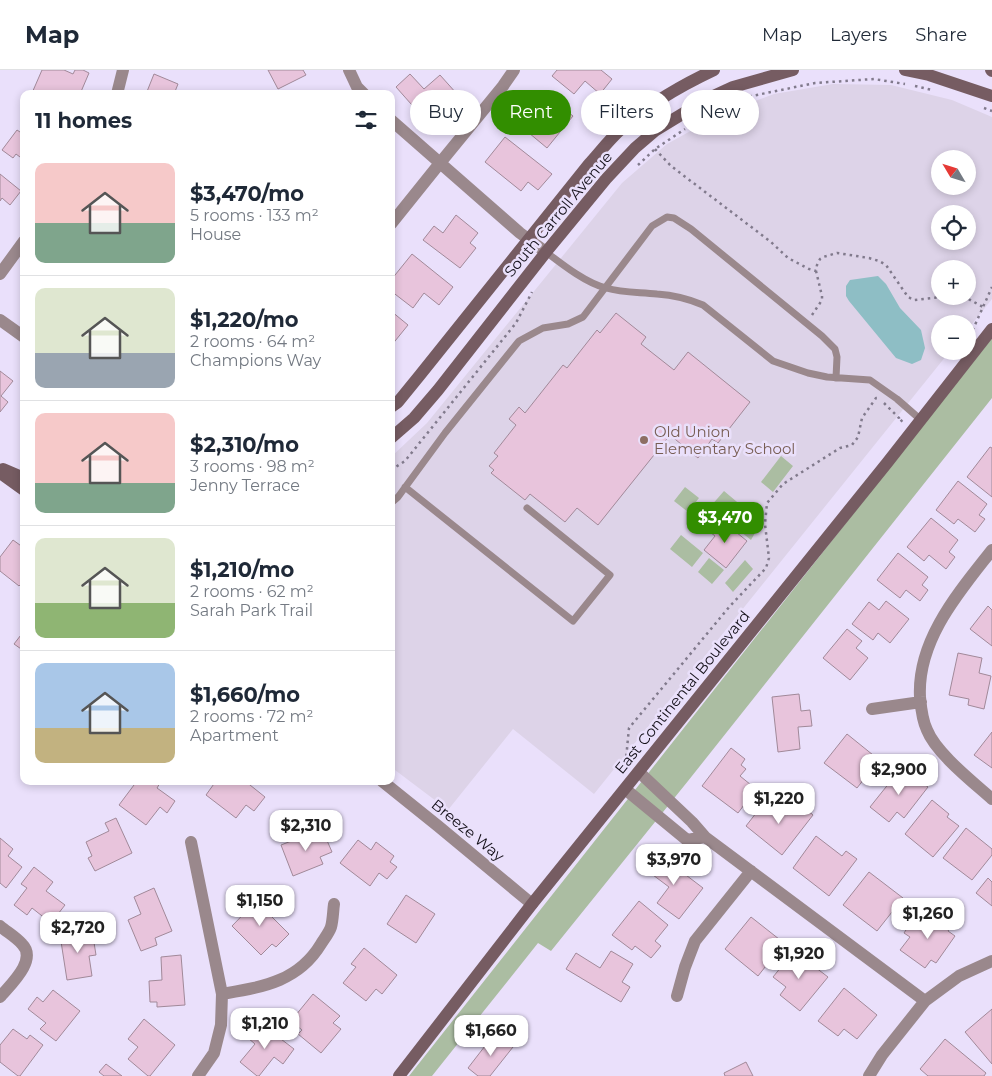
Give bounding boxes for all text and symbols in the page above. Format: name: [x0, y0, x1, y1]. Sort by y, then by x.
text: Map: [25, 20, 79, 49]
text: Map: [762, 24, 802, 46]
text: Layers: [830, 24, 887, 46]
text: Share: [915, 24, 967, 46]
chip: Buy: [410, 90, 481, 135]
chip: Rent: [491, 90, 571, 135]
chip: Filters: [581, 90, 671, 135]
chip: New: [681, 90, 759, 135]
icon: filters: [352, 106, 380, 134]
text: 11 homes: [35, 108, 132, 133]
street label: South Carroll Avenue: [500, 147, 616, 281]
north arrow: [931, 150, 976, 195]
map controls: [931, 150, 976, 360]
text: $3,470/mo: [190, 181, 304, 206]
icon: home: [75, 183, 135, 243]
button: locate: [931, 205, 976, 250]
text: 5 rooms · 133 m²: [190, 206, 319, 225]
text: House: [190, 225, 241, 244]
button: +: [931, 260, 976, 305]
text: $1,220/mo: [190, 307, 299, 332]
icon: home: [75, 308, 135, 368]
button: −: [931, 315, 976, 360]
text: 2 rooms · 64 m²: [190, 332, 315, 351]
text: Champions Way: [190, 351, 321, 370]
place label: Old Union Elementary School: [654, 422, 795, 458]
text: $2,310/mo: [190, 432, 299, 457]
icon: home: [75, 433, 135, 493]
marker: Old Union Elementary School: [638, 434, 650, 446]
text: 3 rooms · 98 m²: [190, 457, 315, 476]
text: Jenny Terrace: [190, 476, 300, 495]
pin: $3,470: [684, 502, 766, 544]
text: $3,470: [698, 508, 752, 527]
text: $1,210/mo: [190, 557, 294, 582]
icon: home: [75, 558, 135, 618]
text: 2 rooms · 62 m²: [190, 582, 314, 601]
text: Sarah Park Trail: [190, 601, 313, 620]
street label: East Continental Boulevard: [610, 607, 754, 777]
text: $1,660/mo: [190, 682, 300, 707]
icon: home: [75, 683, 135, 743]
text: 2 rooms · 72 m²: [190, 707, 313, 726]
text: Apartment: [190, 726, 279, 745]
pin: $2,900: [858, 754, 940, 796]
text: $2,900: [871, 760, 927, 779]
pin: $1,220: [738, 782, 820, 825]
text: $1,220: [754, 789, 804, 808]
street label: Breeze Way: [428, 795, 509, 866]
pin: $2,310: [265, 810, 347, 852]
text: $2,310: [281, 816, 331, 835]
pin: $3,970: [633, 844, 715, 886]
text: $3,970: [647, 850, 701, 869]
pin: $1,150: [219, 884, 301, 927]
text: $1,150: [237, 891, 283, 910]
pin: $1,260: [887, 898, 969, 940]
text: $1,260: [902, 904, 954, 923]
pin: $2,720: [37, 912, 119, 954]
text: $2,720: [51, 918, 105, 937]
pin: $1,920: [758, 938, 840, 980]
text: $1,920: [774, 944, 824, 963]
pin: $1,210: [224, 1008, 306, 1050]
text: $1,210: [241, 1014, 289, 1033]
pin: $1,660: [450, 1014, 532, 1057]
text: $1,660: [465, 1021, 517, 1040]

